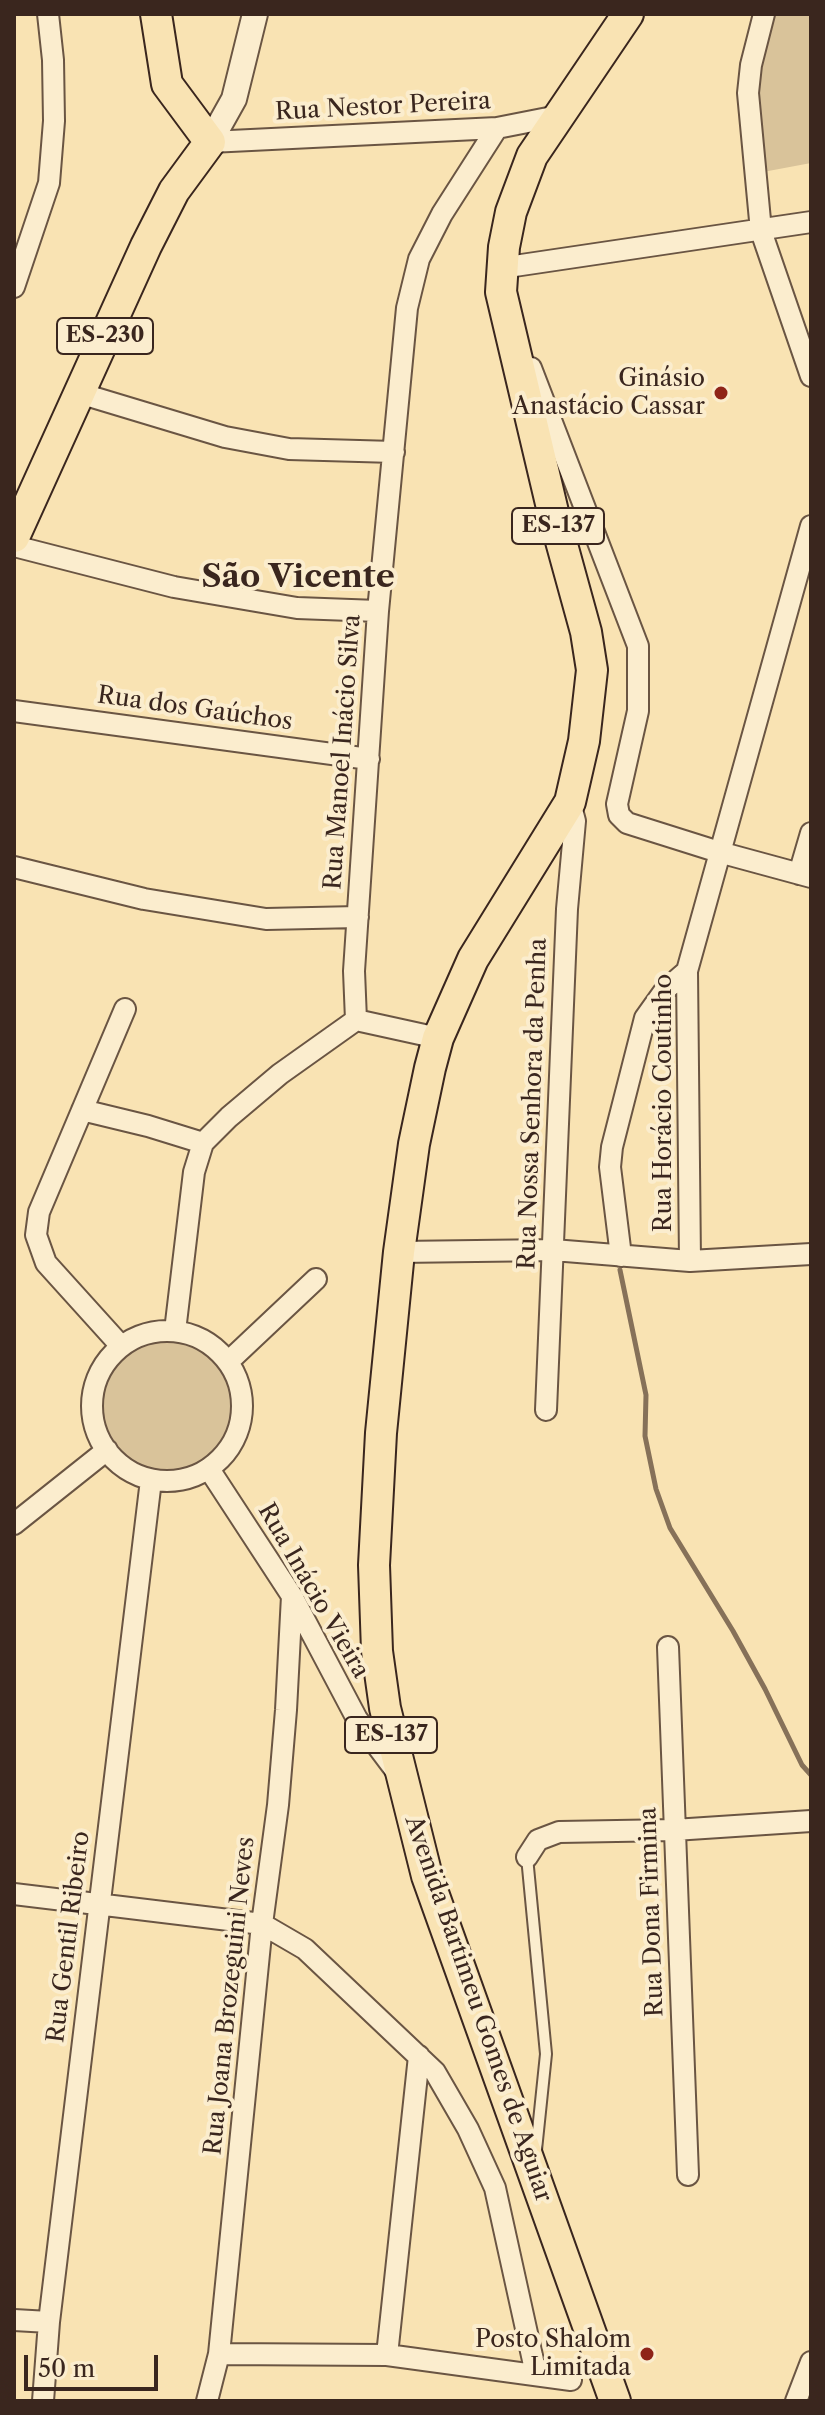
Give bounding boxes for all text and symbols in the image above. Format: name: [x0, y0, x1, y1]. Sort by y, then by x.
street label: Rua Nestor Pereira: [274, 87, 492, 127]
road number: ES-230: [57, 318, 153, 354]
place label: Ginásio Anastácio Cassar: [512, 365, 705, 421]
marker: Ginásio Anastácio Cassar: [712, 384, 730, 402]
road number: ES-137: [512, 508, 604, 544]
district label: São Vicente: [201, 559, 395, 597]
street label: Rua Manoel Inácio Silva: [319, 613, 367, 891]
street label: Rua dos Gaúchos: [96, 681, 294, 737]
street label: Rua Nossa Senhora da Penha: [513, 938, 553, 1270]
street label: Rua Horácio Coutinho: [650, 974, 678, 1232]
street label: Rua Inácio Vieira: [251, 1498, 375, 1684]
road number: ES-137: [345, 1717, 437, 1753]
street label: Rua Dona Firmina: [634, 1807, 670, 2017]
street label: Avenida Bartimeu Gomes de Aguiar: [398, 1812, 558, 2206]
street label: Rua Gentil Ribeiro: [42, 1829, 96, 2045]
street label: Rua Joana Brozeguini Neves: [199, 1835, 261, 2157]
place label: Posto Shalom Limitada: [475, 2326, 631, 2382]
scale bar: [28, 2339, 162, 2389]
marker: Posto Shalom Limitada: [638, 2345, 656, 2363]
text: 50 m: [38, 2354, 95, 2383]

